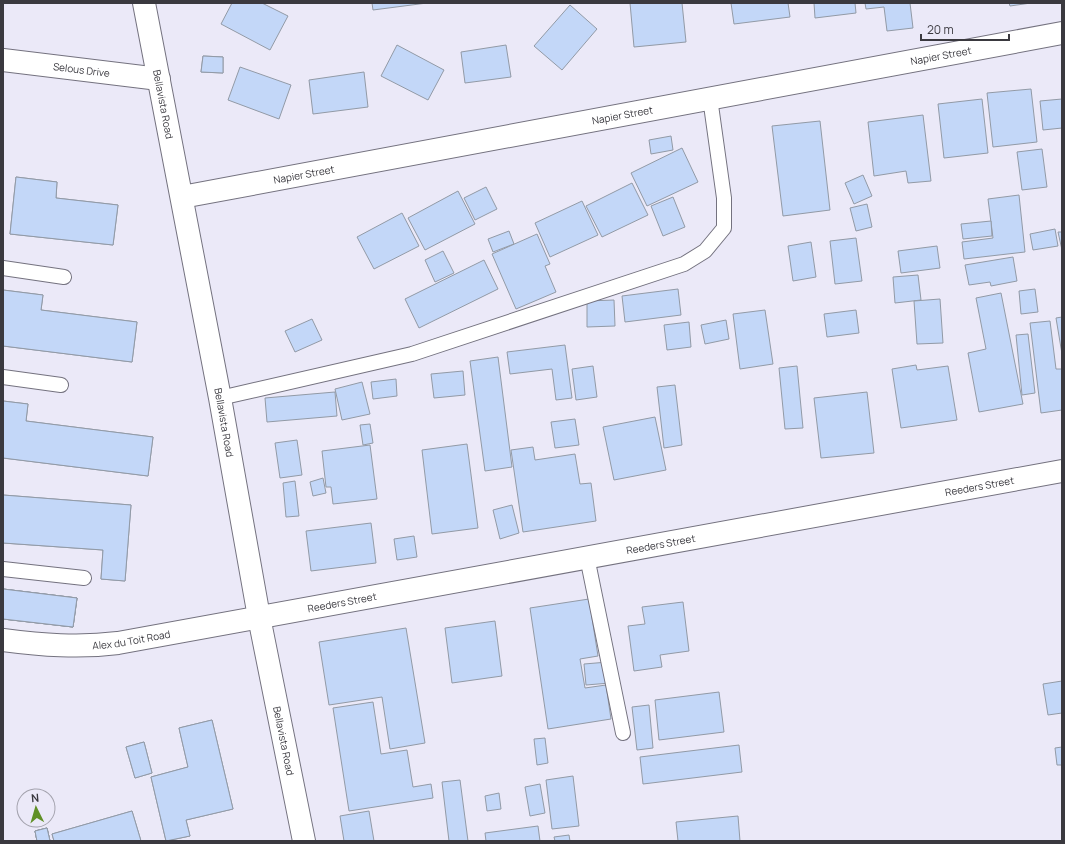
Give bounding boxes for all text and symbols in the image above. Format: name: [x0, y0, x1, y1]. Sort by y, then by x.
scale bar: [921, 16, 1009, 42]
text: 20 m: [927, 21, 954, 38]
street label: Napier Street: [909, 43, 972, 68]
street label: Selous Drive: [52, 59, 111, 80]
street label: Bellavista Road: [150, 68, 177, 140]
street label: Napier Street: [591, 102, 654, 127]
street label: Napier Street: [272, 162, 335, 187]
street label: Bellavista Road: [211, 387, 237, 458]
street label: Reeders Street: [944, 473, 1015, 499]
street label: Reeders Street: [625, 531, 696, 557]
street label: Reeders Street: [306, 589, 378, 615]
street label: Alex du Toit Road: [92, 627, 171, 652]
street label: Bellavista Road: [270, 705, 298, 777]
north arrow: [16, 788, 56, 828]
text: N: [30, 790, 40, 805]

